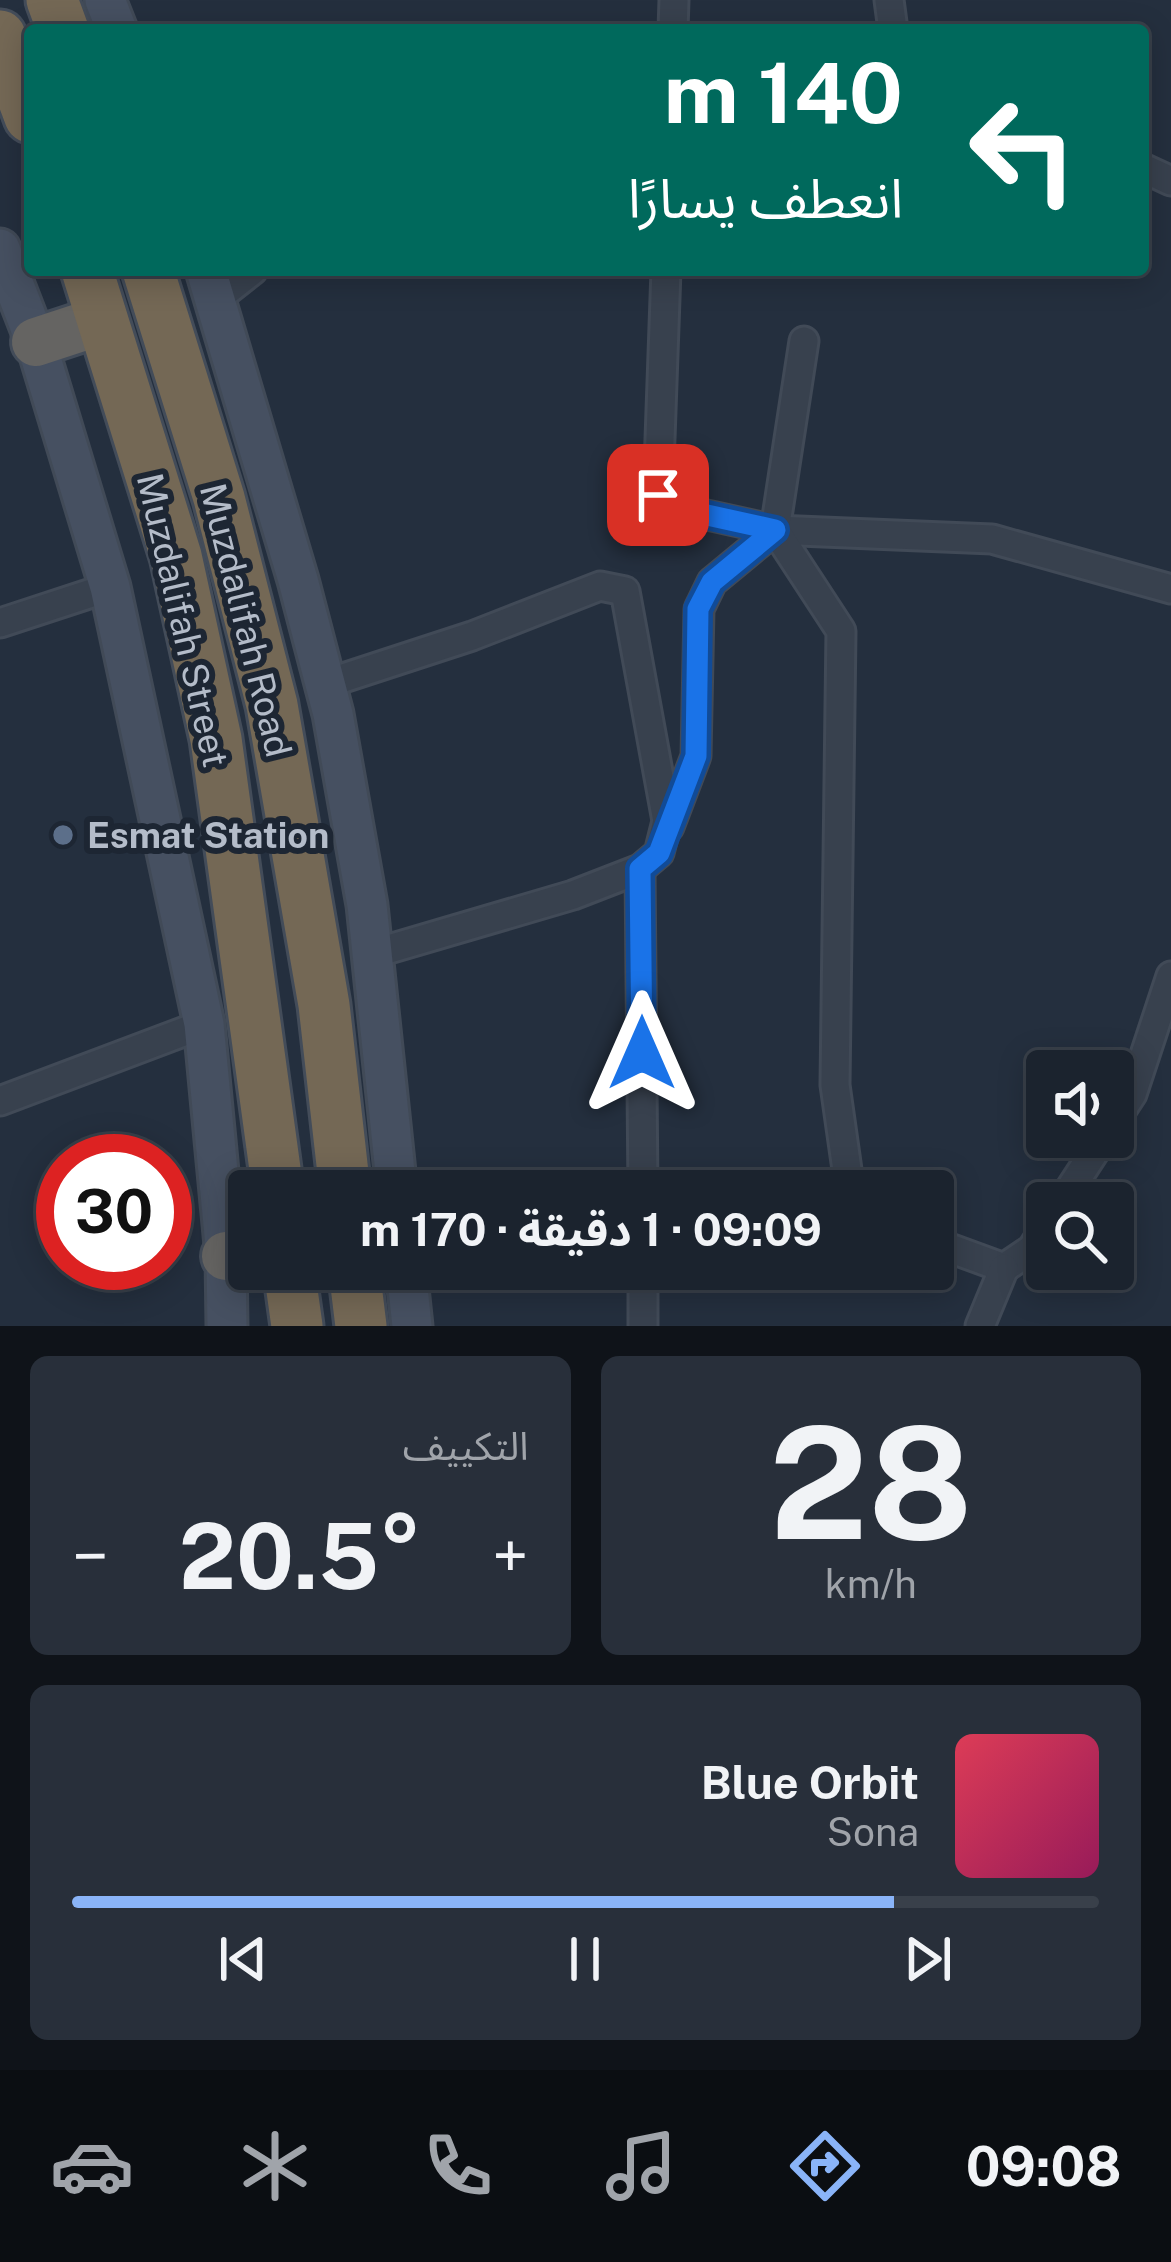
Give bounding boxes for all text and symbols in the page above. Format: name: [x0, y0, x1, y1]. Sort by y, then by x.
text: 140 m: [664, 43, 903, 142]
icon: left: [945, 72, 1101, 228]
text: انعطف يسارًا: [628, 167, 903, 230]
pin: [607, 444, 709, 546]
icon: arrive: [625, 462, 691, 528]
street label: Muzdalifah Street: [129, 469, 237, 771]
street label: Muzdalifah Road: [192, 479, 300, 761]
place label: Esmat Station: [87, 814, 329, 856]
marker: Esmat Station: [50, 822, 76, 848]
position arrow: [579, 990, 705, 1116]
map controls: [1026, 1050, 1134, 1290]
button: sound: [1026, 1050, 1134, 1158]
speed limit sign: 30: [36, 1134, 192, 1290]
button: search: [1026, 1182, 1134, 1290]
text: 09:09 · 1 دقيقة · 170 m: [360, 1203, 822, 1256]
text: 28: [769, 1391, 973, 1574]
text: التكييف: [403, 1423, 529, 1469]
text: 20.5°: [179, 1503, 422, 1609]
text: −: [72, 1517, 109, 1595]
text: +: [492, 1517, 528, 1595]
text: km/h: [825, 1561, 917, 1607]
text: Blue Orbit: [701, 1756, 919, 1809]
text: Sona: [827, 1809, 919, 1855]
icon: previous: [210, 1926, 276, 1992]
icon: pause: [552, 1926, 618, 1992]
icon: next: [895, 1926, 961, 1992]
icon: car: [50, 2124, 134, 2208]
icon: climate: [233, 2124, 317, 2208]
icon: phone: [416, 2124, 500, 2208]
icon: music: [599, 2124, 683, 2208]
icon: directions: [783, 2124, 867, 2208]
text: 09:08: [966, 2135, 1121, 2198]

